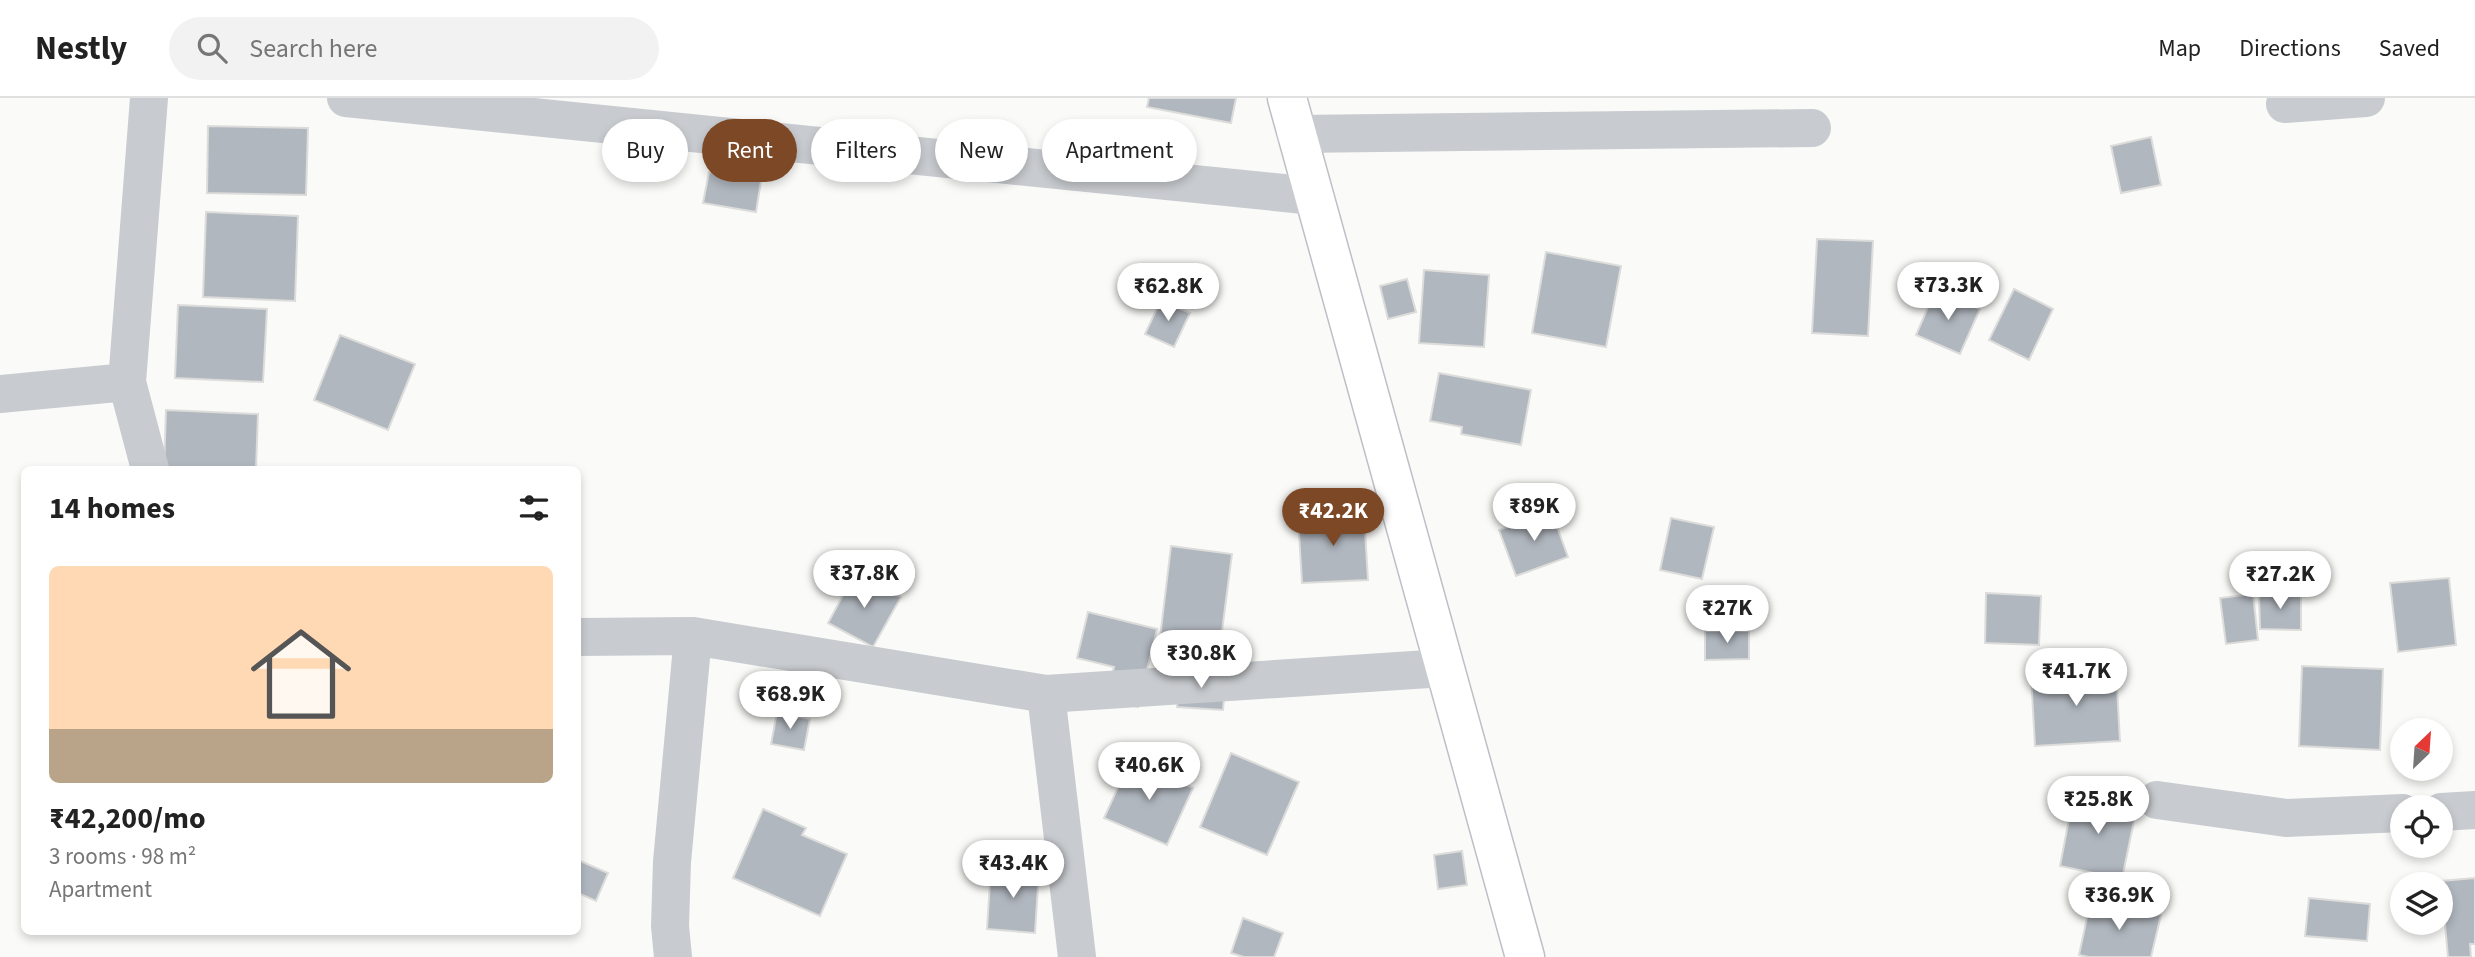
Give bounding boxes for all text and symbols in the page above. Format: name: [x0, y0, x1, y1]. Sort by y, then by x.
search box: [169, 17, 659, 80]
text: Nestly: [35, 25, 127, 72]
icon: search: [193, 29, 231, 67]
text: Search here: [249, 30, 377, 67]
text: Map: [2158, 31, 2201, 66]
text: Directions: [2239, 31, 2341, 66]
text: Saved: [2379, 31, 2440, 66]
chip: Buy: [602, 119, 688, 182]
chip: Rent: [702, 119, 797, 182]
chip: Filters: [811, 119, 921, 182]
chip: New: [935, 119, 1028, 182]
chip: Apartment: [1042, 119, 1197, 182]
pin: ₹73.3K: [1891, 262, 2005, 322]
pin: ₹62.8K: [1111, 264, 1225, 323]
text: ₹73.3K: [1913, 268, 1983, 301]
text: ₹62.8K: [1133, 269, 1203, 302]
pin: ₹89K: [1493, 484, 1575, 543]
text: 14 homes: [49, 487, 175, 530]
icon: filters: [515, 489, 553, 527]
pin: ₹42.2K: [1276, 489, 1390, 548]
text: ₹89K: [1509, 489, 1559, 522]
text: ₹42.2K: [1298, 494, 1368, 527]
pin: ₹37.8K: [807, 550, 921, 610]
pin: ₹27.2K: [2223, 552, 2337, 611]
text: ₹37.8K: [829, 556, 899, 589]
text: ₹27.2K: [2245, 557, 2315, 590]
pin: ₹27K: [1686, 586, 1768, 645]
text: ₹27K: [1702, 591, 1752, 624]
icon: home: [238, 611, 364, 737]
pin: ₹30.8K: [1144, 630, 1258, 690]
text: ₹30.8K: [1166, 636, 1236, 669]
pin: ₹41.7K: [2019, 648, 2133, 708]
text: ₹41.7K: [2041, 654, 2111, 687]
pin: ₹68.9K: [733, 672, 847, 731]
text: ₹68.9K: [755, 677, 825, 710]
north arrow: [2390, 718, 2454, 780]
map controls: [2390, 718, 2453, 935]
pin: ₹40.6K: [1092, 742, 1206, 802]
text: ₹40.6K: [1114, 748, 1184, 781]
pin: ₹25.8K: [2041, 776, 2155, 836]
text: ₹25.8K: [2063, 782, 2133, 815]
button: locate: [2390, 795, 2453, 858]
text: ₹42,200/mo: [49, 797, 206, 840]
text: 3 rooms · 98 m²: [49, 840, 196, 873]
pin: ₹43.4K: [956, 840, 1070, 900]
text: ₹43.4K: [978, 846, 1048, 879]
pin: ₹36.9K: [2062, 872, 2176, 932]
button: layers: [2390, 872, 2453, 935]
text: Apartment: [49, 873, 152, 906]
text: ₹36.9K: [2084, 878, 2154, 911]

